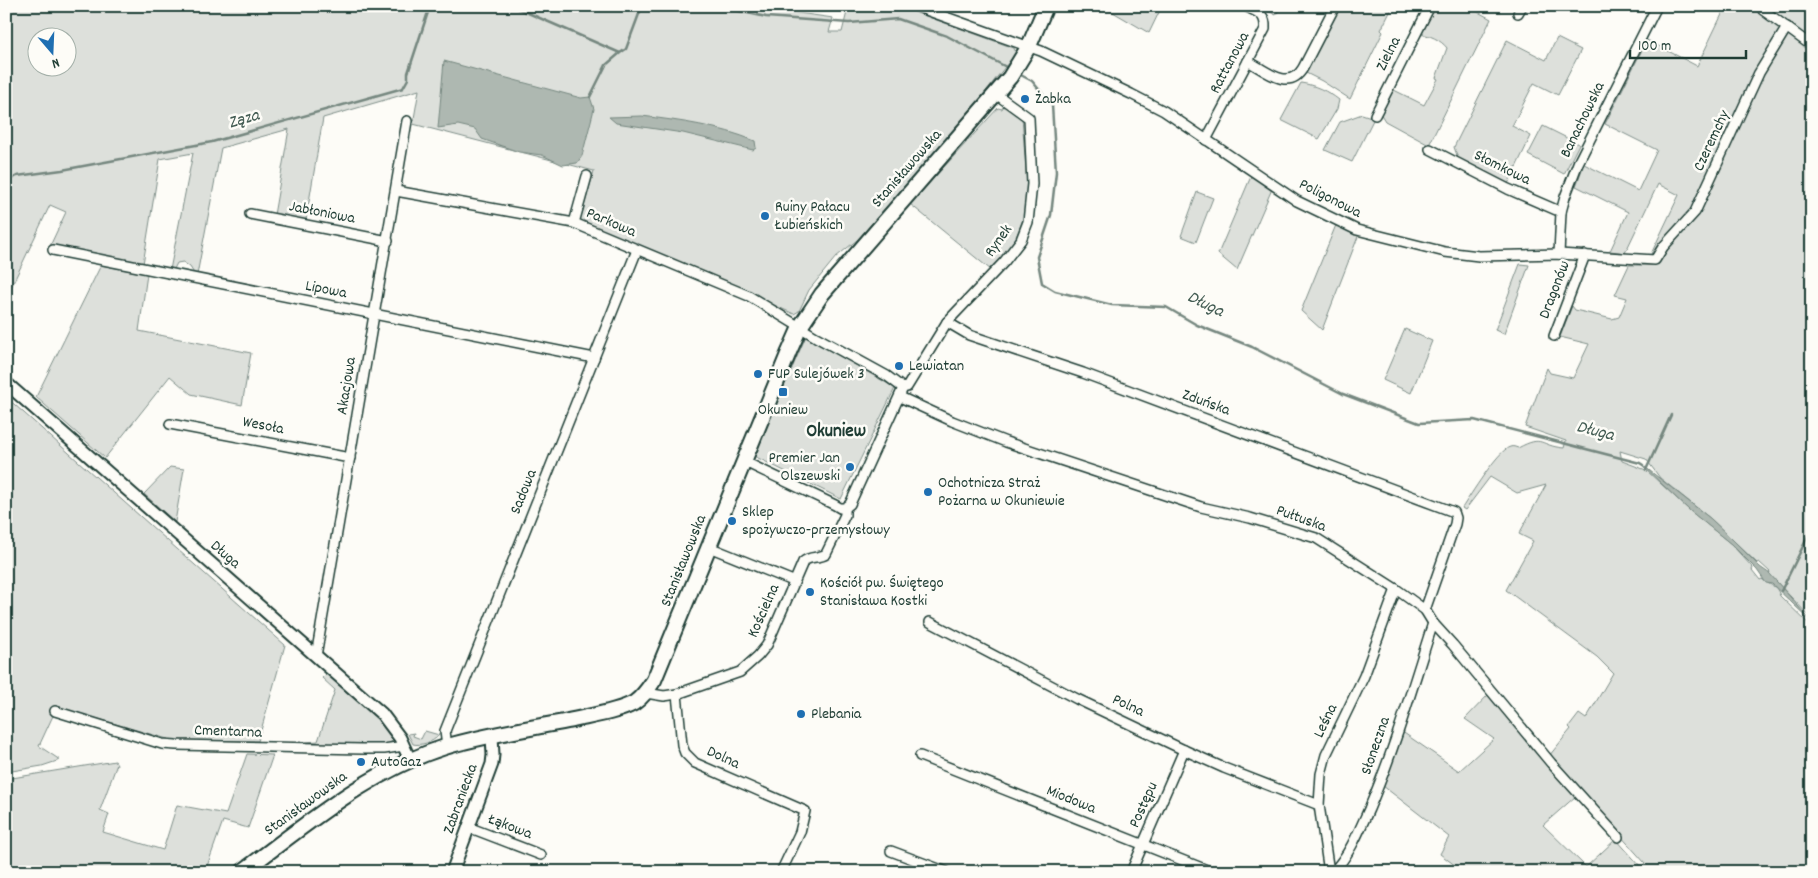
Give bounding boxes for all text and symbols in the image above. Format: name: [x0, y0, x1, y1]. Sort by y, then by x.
north arrow: [28, 28, 78, 78]
street label: Rattanowa: [1204, 28, 1256, 98]
scale bar: [1630, 28, 1747, 60]
street label: Zielna: [1371, 32, 1408, 75]
text: 100 m: [1638, 36, 1671, 58]
text: N: [49, 52, 62, 73]
street label: Banachowska: [1555, 78, 1612, 162]
place label: Żabka: [1035, 88, 1071, 111]
marker: Żabka: [1019, 93, 1031, 105]
water label: Ząza: [226, 103, 264, 136]
street label: Czeremchy: [1688, 106, 1736, 175]
street label: Stanisławowska: [866, 124, 948, 213]
street label: Słomkowa: [1470, 144, 1535, 192]
street label: Poligonowa: [1295, 173, 1366, 225]
street label: Jabłoniowa: [287, 195, 357, 231]
place label: Ruiny Pałacu Łubieńskich: [774, 196, 850, 237]
street label: Parkowa: [582, 202, 640, 244]
marker: Ruiny Pałacu Łubieńskich: [759, 210, 771, 222]
street label: Rynek: [979, 220, 1019, 262]
street label: Dragonów: [1533, 258, 1577, 322]
street label: Lipowa: [303, 275, 349, 305]
water label: Długa: [1182, 285, 1229, 325]
street label: Akacjowa: [331, 355, 363, 417]
place label: Lewiatan: [909, 355, 964, 378]
marker: Lewiatan: [893, 360, 905, 372]
place label: FUP Sulejówek 3: [768, 363, 865, 386]
marker: FUP Sulejówek 3: [752, 368, 764, 380]
street label: Zduńska: [1179, 384, 1234, 422]
marker: Okuniew: [777, 386, 789, 398]
place label: Okuniew: [758, 399, 808, 422]
street label: Wesoła: [240, 411, 286, 441]
water label: Długa: [1574, 415, 1618, 449]
district label: Okuniew: [806, 419, 866, 446]
place label: Premier Jan Olszewski: [768, 447, 840, 488]
marker: Premier Jan Olszewski: [844, 461, 856, 473]
street label: Sadowa: [505, 465, 544, 518]
place label: Ochotnicza Straż Pożarna w Okuniewie: [938, 472, 1065, 513]
marker: Ochotnicza Straż Pożarna w Okuniewie: [922, 486, 934, 498]
street label: Pułtuska: [1273, 499, 1330, 539]
place label: Sklep spożywczo-przemysłowy: [742, 501, 890, 542]
street label: Stanisławowska: [655, 511, 713, 611]
marker: Sklep spożywczo-przemysłowy: [726, 515, 738, 527]
street label: Długa: [205, 535, 246, 575]
place label: Kościół pw. Świętego Stanisława Kostki: [820, 572, 944, 613]
street label: Kościelna: [742, 580, 786, 641]
marker: Kościół pw. Świętego Stanisława Kostki: [804, 586, 816, 598]
street label: Polna: [1108, 689, 1148, 724]
street label: Leśna: [1308, 700, 1344, 742]
place label: Plebania: [811, 703, 862, 726]
marker: Plebania: [795, 708, 807, 720]
street label: Słoneczna: [1355, 713, 1397, 778]
street label: Cmentarna: [194, 719, 263, 745]
street label: Dolna: [703, 740, 744, 776]
place label: AutoGaz: [371, 751, 421, 774]
marker: AutoGaz: [355, 756, 367, 768]
street label: Zabraniecka: [438, 760, 484, 837]
street label: Stanisławowska: [260, 766, 353, 842]
street label: Postępu: [1124, 778, 1164, 832]
street label: Miodowa: [1043, 780, 1100, 821]
street label: Łąkowa: [484, 808, 536, 846]

